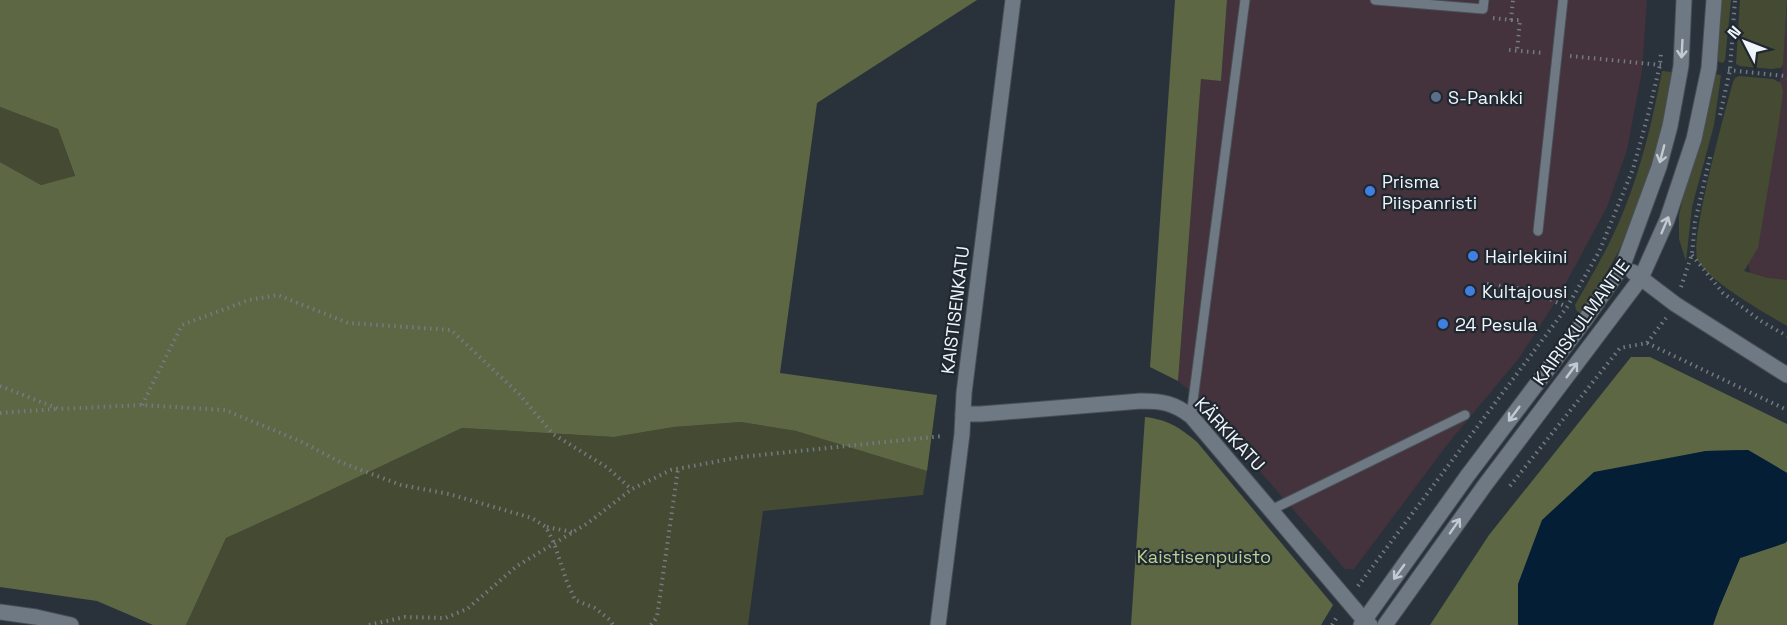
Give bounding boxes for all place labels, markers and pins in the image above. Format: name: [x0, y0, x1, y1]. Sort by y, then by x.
place label: S-Pankki: [1448, 86, 1523, 109]
marker: S-Pankki: [1429, 90, 1443, 104]
place label: Prisma Piispanristi: [1382, 170, 1477, 214]
marker: Prisma Piispanristi: [1363, 184, 1377, 198]
place label: Hairlekiini: [1485, 245, 1567, 268]
marker: Hairlekiini: [1466, 249, 1480, 263]
place label: Kultajousi: [1482, 280, 1567, 303]
marker: Kultajousi: [1463, 284, 1477, 298]
place label: 24 Pesula: [1455, 313, 1538, 336]
marker: 24 Pesula: [1436, 317, 1450, 331]

